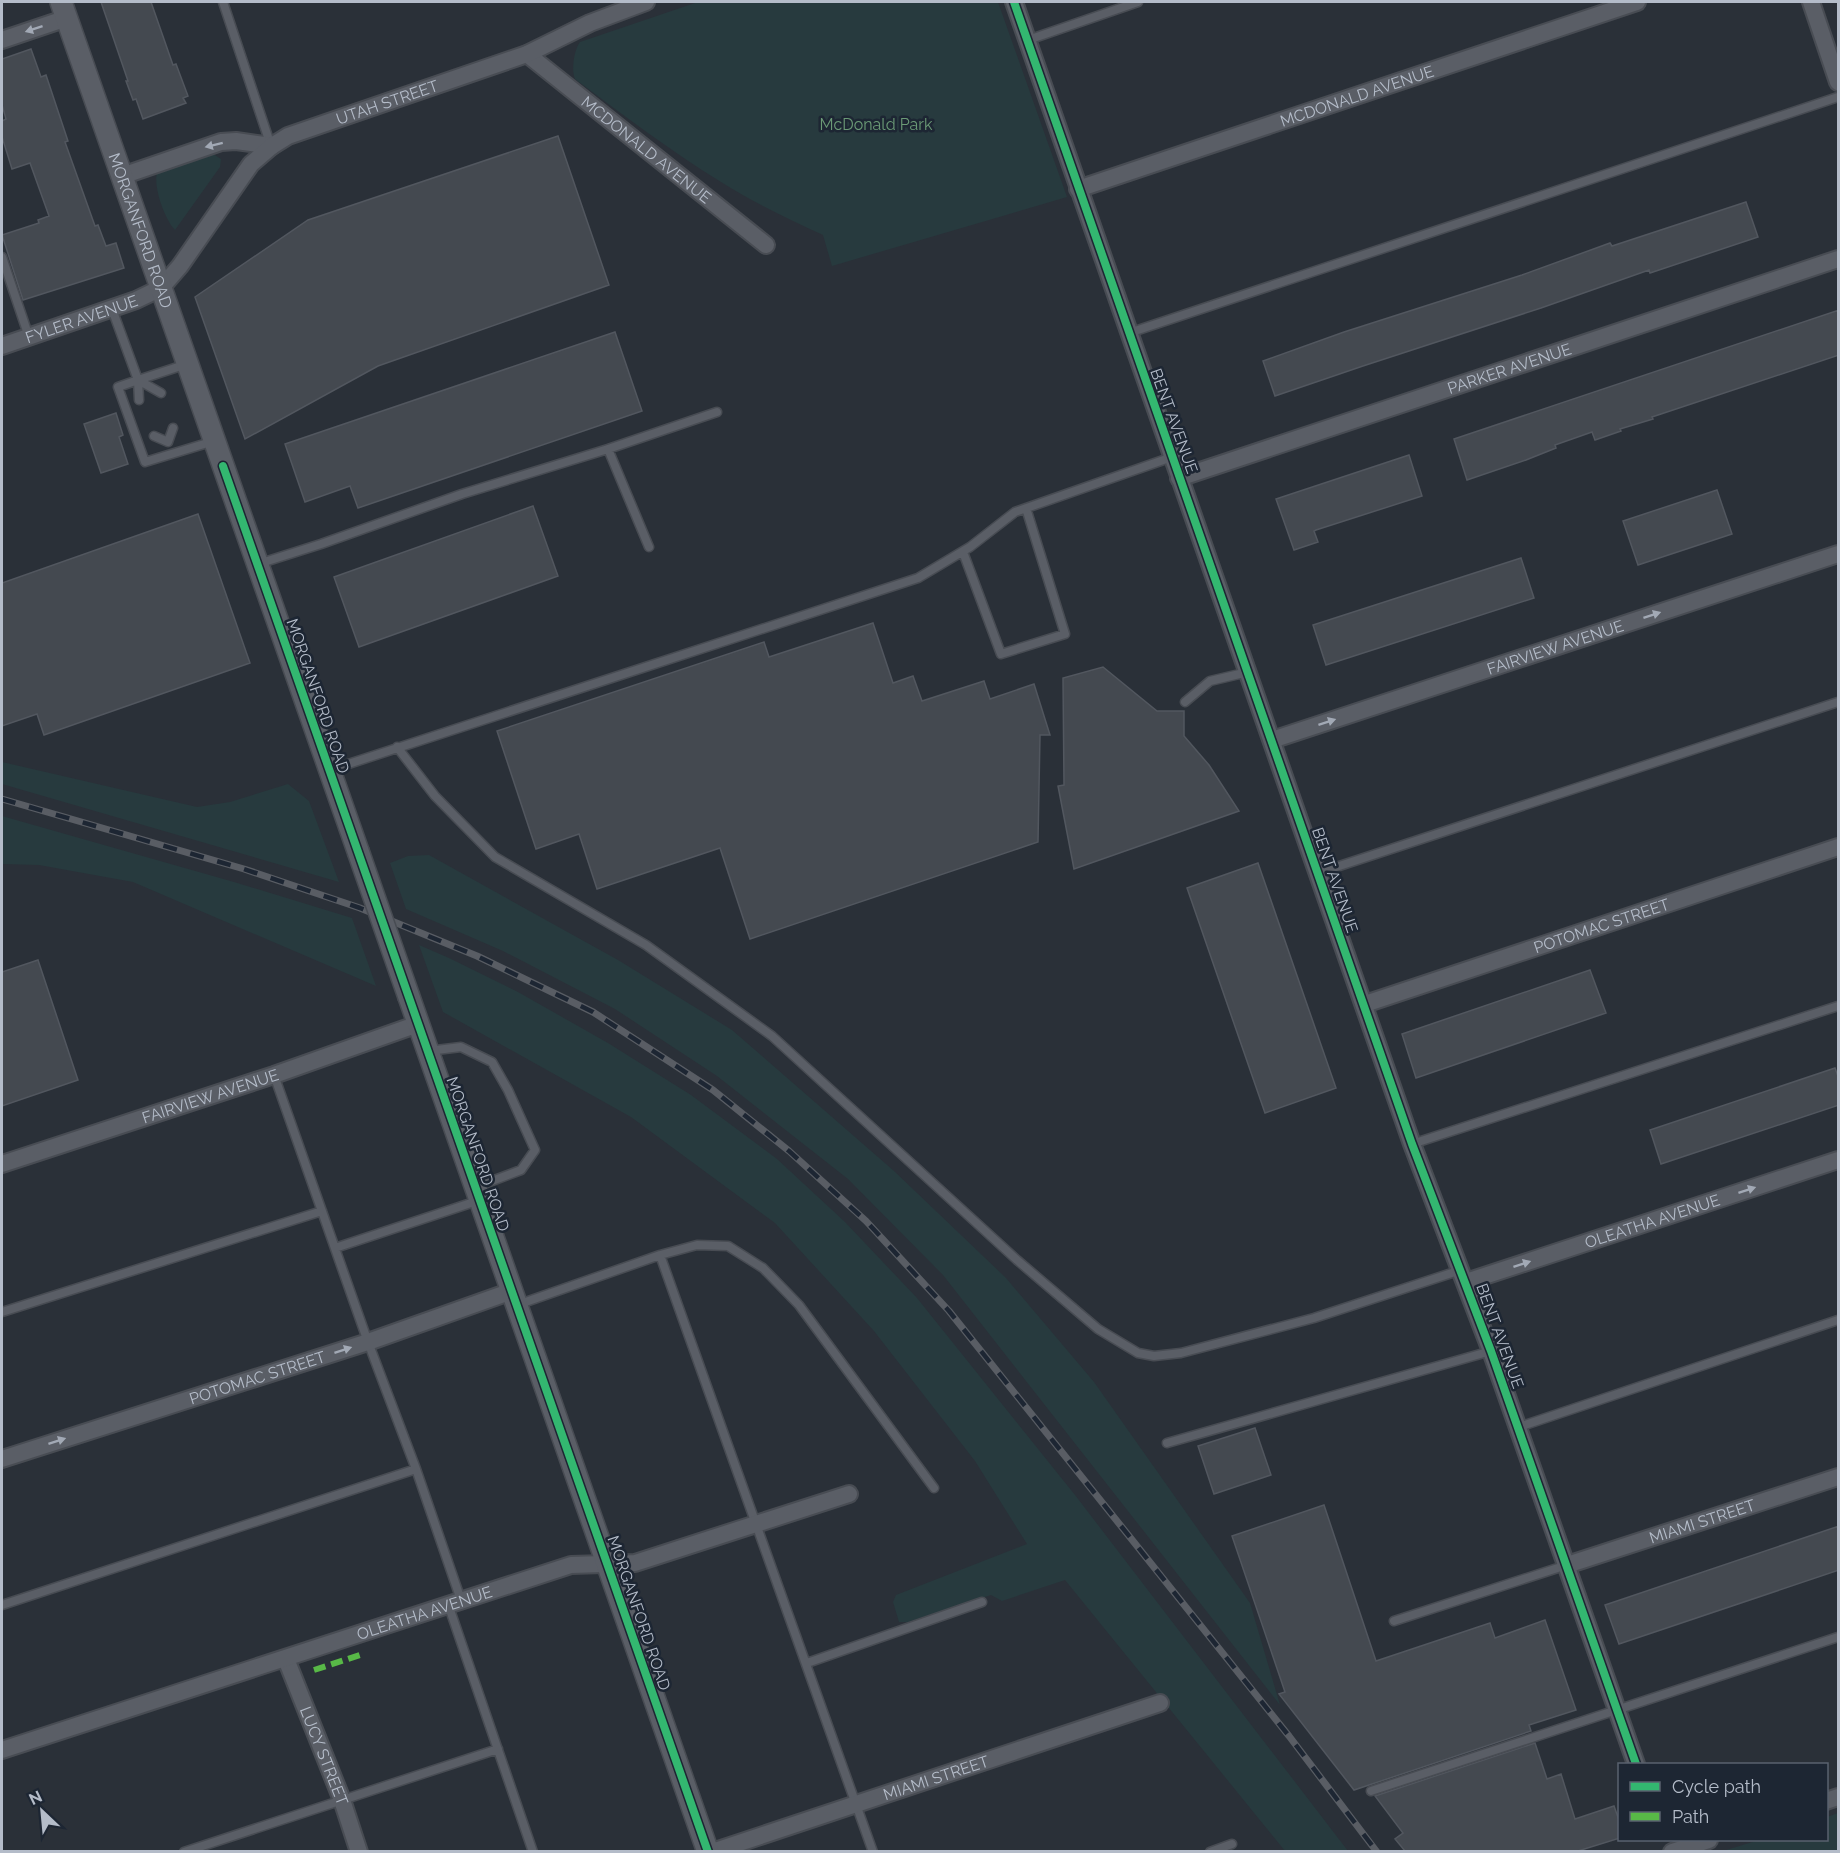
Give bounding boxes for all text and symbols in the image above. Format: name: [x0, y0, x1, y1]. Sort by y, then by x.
one-way arrow: [25, 25, 43, 35]
street label: MCDONALD AVENUE: [1278, 61, 1436, 130]
street label: UTAH STREET: [334, 76, 441, 128]
street label: MCDONALD AVENUE: [578, 92, 715, 207]
park label: McDonald Park: [820, 115, 933, 134]
one-way arrow: [205, 140, 223, 150]
street label: MORGANFORD ROAD: [105, 150, 177, 310]
street label: FYLER AVENUE: [23, 291, 140, 347]
street label: PARKER AVENUE: [1445, 339, 1574, 398]
street label: BENT AVENUE: [1146, 366, 1202, 476]
one-way arrow: [1643, 610, 1661, 619]
street label: MORGANFORD ROAD: [283, 616, 353, 776]
street label: FAIRVIEW AVENUE: [1484, 616, 1626, 678]
one-way arrow: [1318, 717, 1336, 726]
street label: BENT AVENUE: [1308, 825, 1362, 935]
street label: POTOMAC STREET: [1531, 894, 1672, 957]
street label: FAIRVIEW AVENUE: [139, 1065, 281, 1127]
street label: MORGANFORD ROAD: [443, 1074, 513, 1234]
one-way arrow: [1738, 1185, 1756, 1194]
street label: OLEATHA AVENUE: [1582, 1190, 1722, 1252]
one-way arrow: [1513, 1259, 1531, 1268]
street label: BENT AVENUE: [1472, 1281, 1528, 1391]
one-way arrow: [334, 1345, 352, 1354]
street label: POTOMAC STREET: [187, 1347, 328, 1408]
one-way arrow: [48, 1436, 66, 1445]
street label: MIAMI STREET: [1647, 1495, 1758, 1547]
street label: MORGANFORD ROAD: [604, 1533, 674, 1693]
street label: OLEATHA AVENUE: [354, 1582, 494, 1644]
street label: LUCY STREET: [296, 1703, 353, 1808]
street label: MIAMI STREET: [881, 1751, 991, 1804]
legend: [1618, 1763, 1828, 1841]
text: Cycle path: [1672, 1776, 1761, 1797]
north arrow: [12, 1781, 72, 1841]
text: N: [26, 1787, 45, 1809]
text: Path: [1672, 1806, 1709, 1827]

